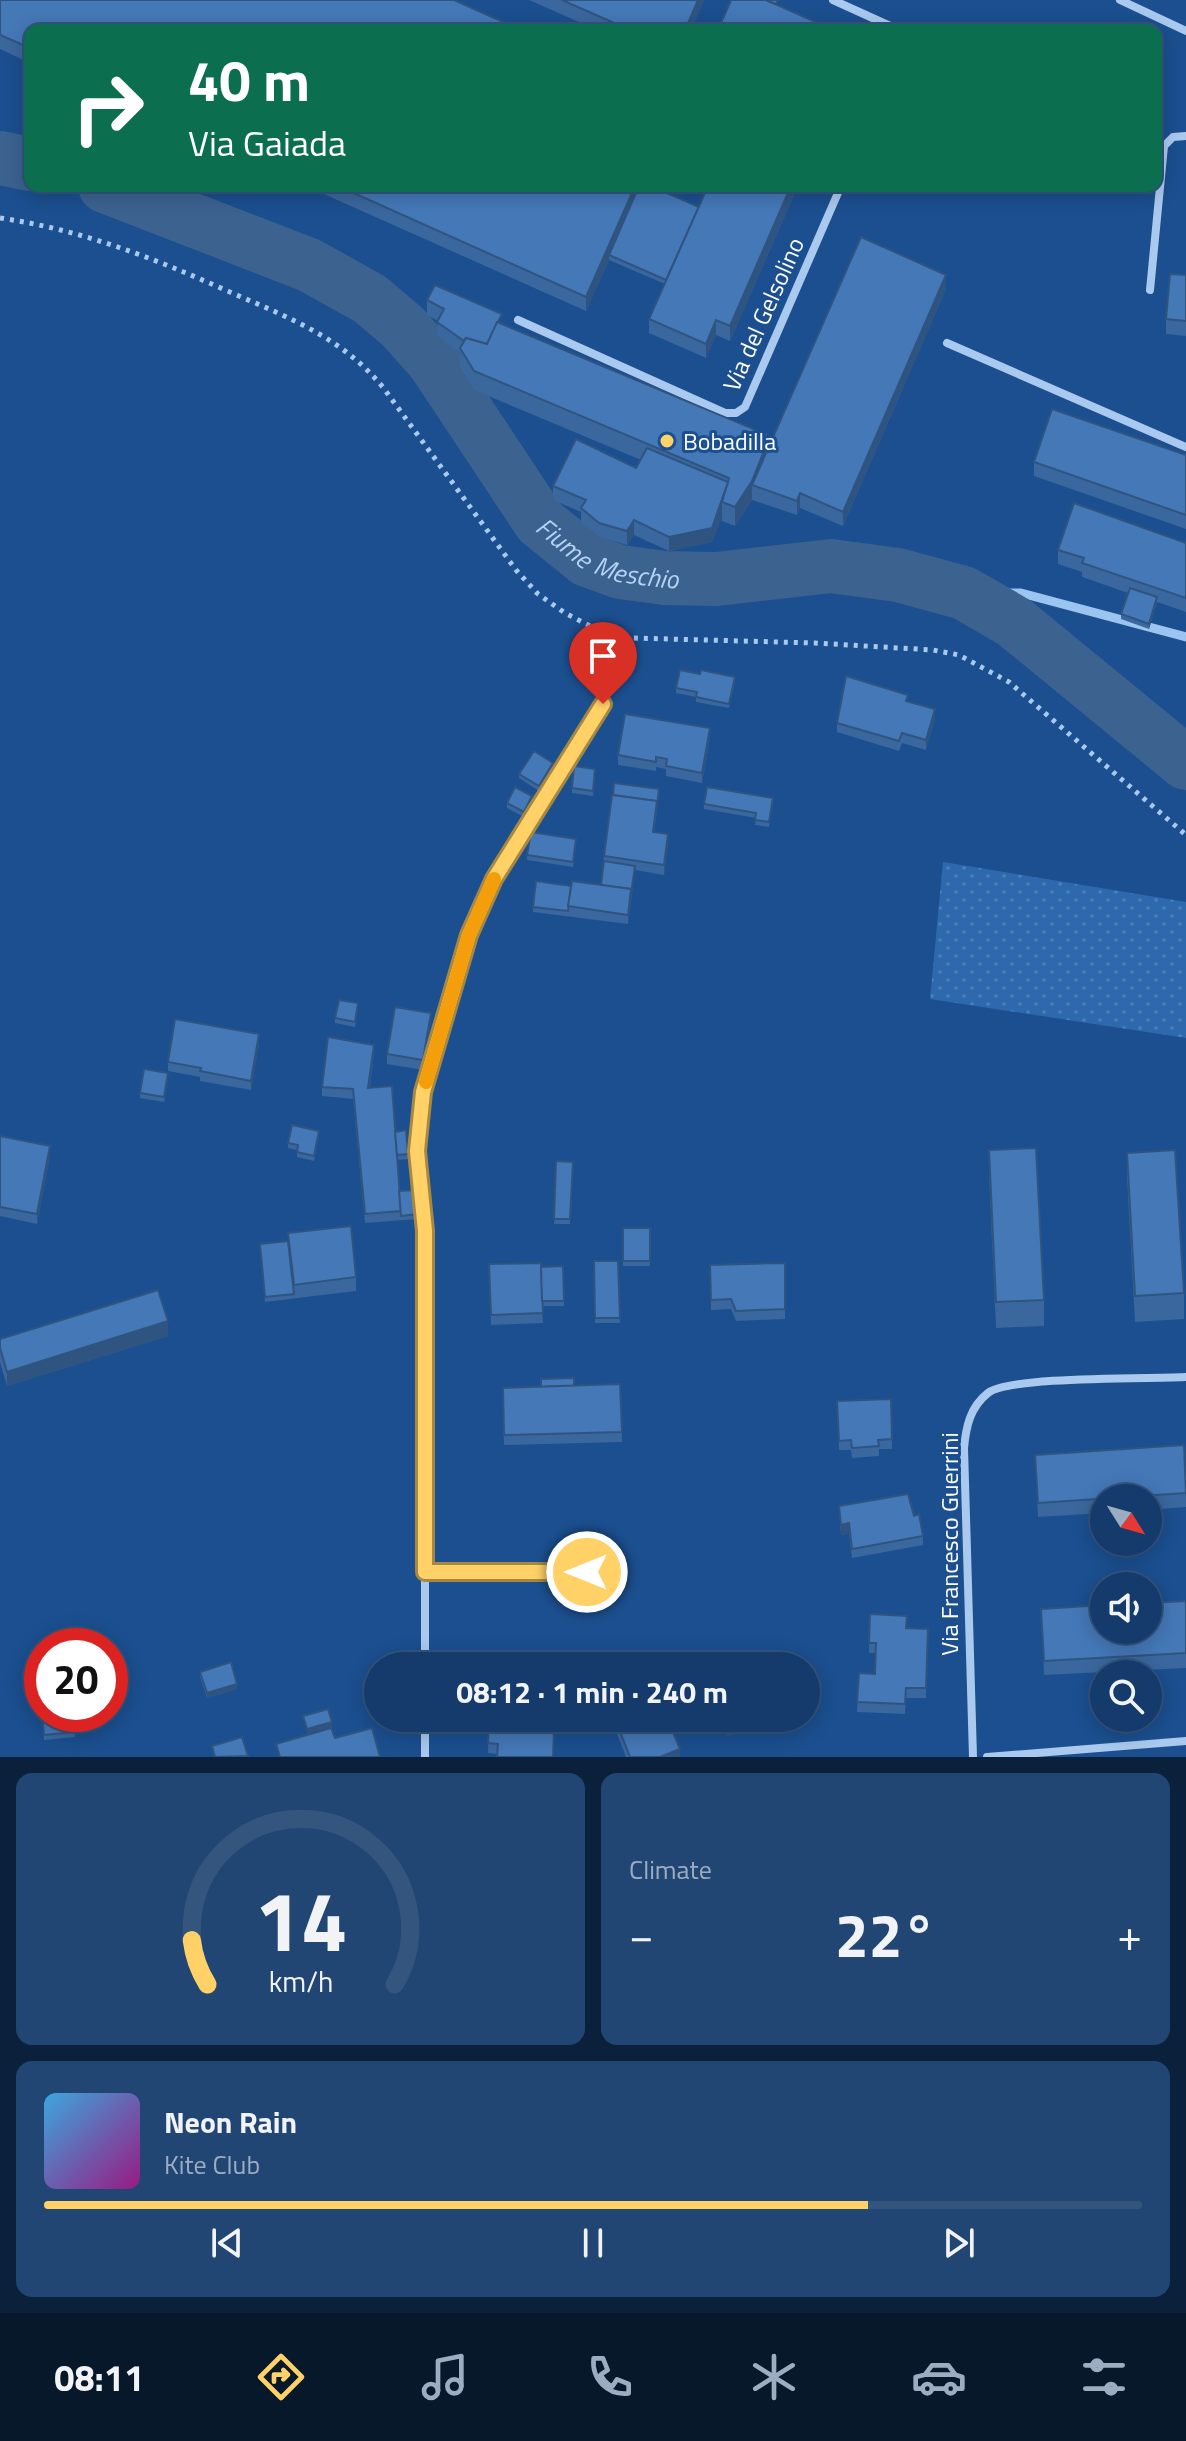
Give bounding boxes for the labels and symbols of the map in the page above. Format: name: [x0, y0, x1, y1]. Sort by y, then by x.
street label: Via del Gelsolino: [713, 231, 813, 397]
place label: Bobadilla: [683, 423, 776, 459]
marker: Bobadilla: [658, 432, 676, 450]
water label: Fiume Meschio: [528, 507, 680, 598]
pin: [569, 622, 637, 704]
street label: Via Francesco Guerrini: [931, 1432, 967, 1656]
north arrow: [1090, 1484, 1162, 1556]
position arrow: [545, 1530, 629, 1614]
speed limit sign: 20: [24, 1628, 128, 1732]

